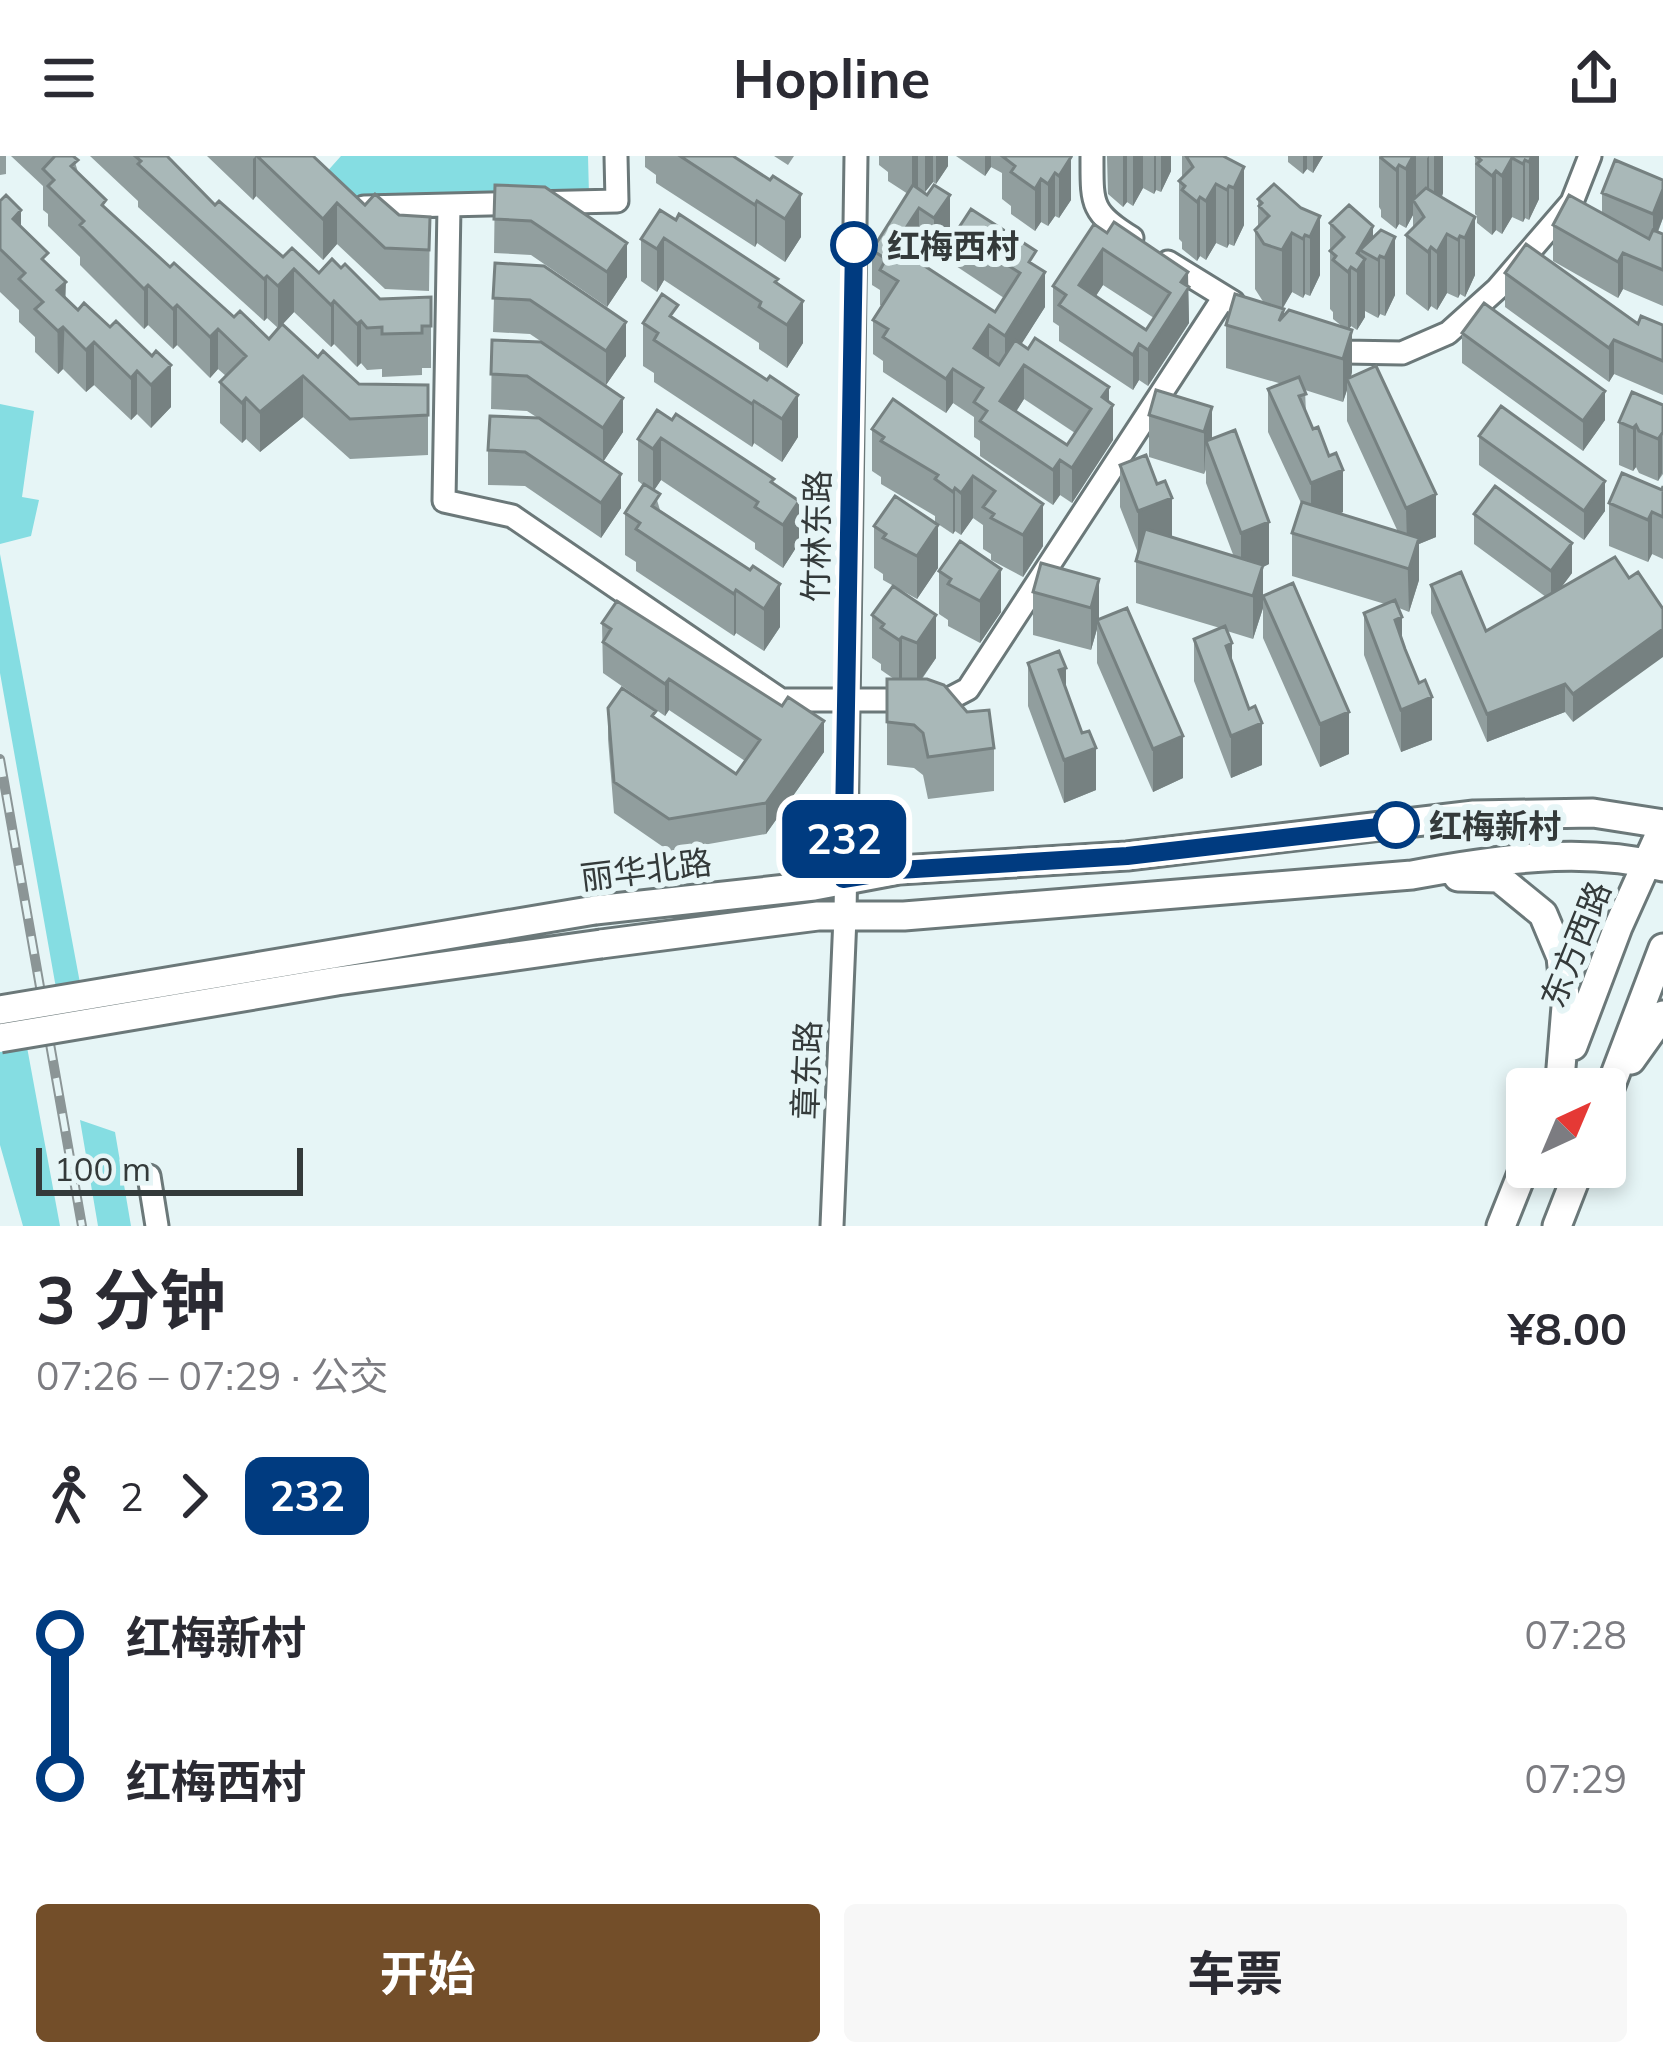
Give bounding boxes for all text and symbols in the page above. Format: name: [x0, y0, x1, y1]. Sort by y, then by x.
text: Hopline: [733, 44, 930, 112]
icon: menu: [36, 45, 102, 111]
icon: share: [1561, 45, 1627, 111]
marker: 红梅西村: [832, 223, 876, 267]
place label: 红梅西村: [887, 225, 1019, 266]
street label: 竹林东路: [794, 470, 838, 602]
line badge: 232: [775, 800, 913, 878]
marker: 红梅新村: [1374, 803, 1418, 847]
place label: 红梅新村: [1429, 805, 1561, 846]
text: 232: [806, 812, 882, 865]
street label: 丽华北路: [578, 841, 714, 897]
street label: 东方西路: [1531, 875, 1619, 1013]
street label: 章东路: [784, 1020, 828, 1120]
north arrow: [1506, 1068, 1626, 1188]
map controls: [1506, 1068, 1626, 1188]
scale bar: [36, 1142, 303, 1195]
text: 100 m: [54, 1148, 151, 1189]
text: 3 分钟: [36, 1258, 226, 1341]
text: ¥8.00: [1508, 1300, 1627, 1356]
text: 07:26 – 07:29 · 公交: [36, 1351, 388, 1400]
icon: walk: [36, 1463, 102, 1529]
icon: forward: [161, 1463, 227, 1529]
text: 232: [269, 1469, 345, 1522]
text: 2: [120, 1472, 143, 1521]
text: 红梅新村: [126, 1609, 306, 1665]
text: 07:28: [1525, 1610, 1627, 1659]
text: 红梅西村: [126, 1753, 306, 1809]
text: 07:29: [1525, 1754, 1627, 1803]
button: 开始: [36, 1904, 820, 2042]
button: 车票: [844, 1904, 1627, 2042]

